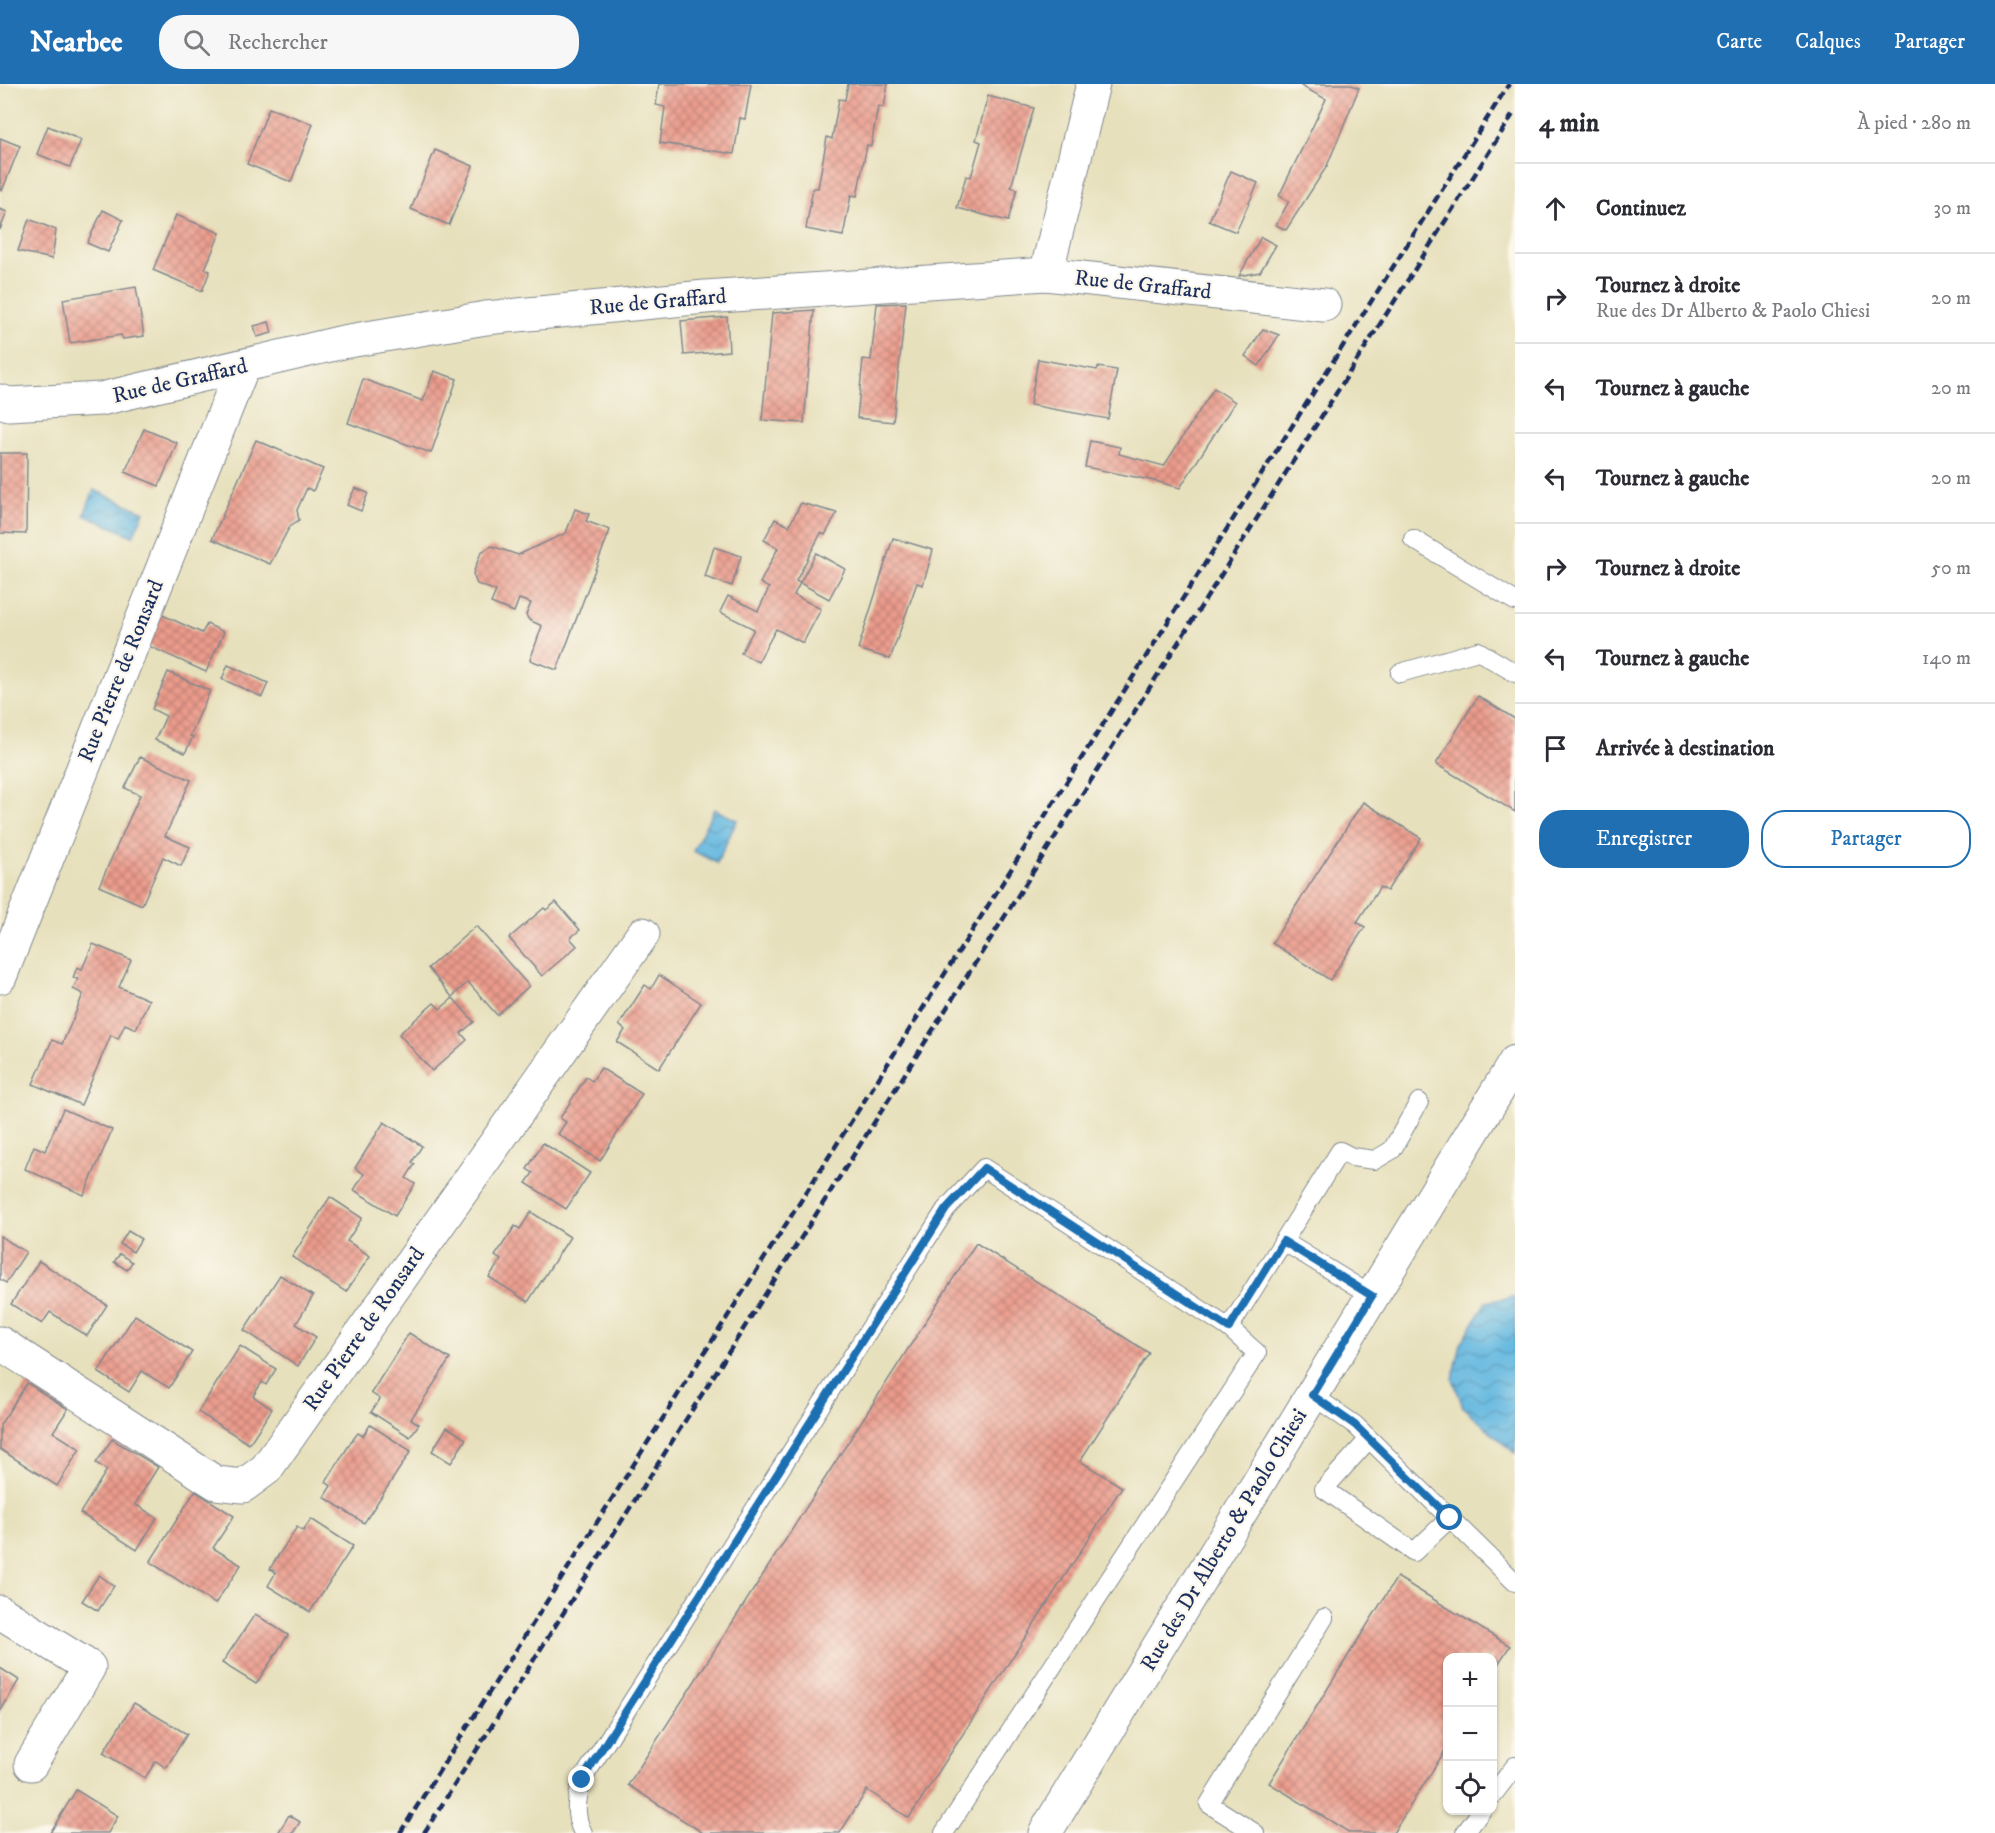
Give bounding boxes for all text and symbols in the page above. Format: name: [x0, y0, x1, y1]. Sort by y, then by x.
search box: [159, 15, 579, 69]
text: Nearbee: [30, 25, 123, 60]
icon: search: [180, 26, 213, 59]
text: Rechercher: [228, 29, 328, 56]
text: Carte: [1716, 29, 1762, 55]
text: Calques: [1795, 29, 1861, 55]
text: Partager: [1894, 29, 1965, 55]
text: 4 min: [1539, 107, 1599, 140]
text: À pied · 280 m: [1857, 111, 1971, 136]
icon: ahead: [1539, 192, 1572, 225]
text: Continuez: [1596, 195, 1686, 222]
text: 30 m: [1933, 196, 1971, 221]
street label: Rue de Graffard: [1073, 264, 1213, 306]
text: Tournez à droite: [1596, 272, 1740, 299]
icon: right: [1539, 282, 1572, 315]
street label: Rue de Graffard: [588, 283, 728, 321]
text: 20 m: [1931, 286, 1971, 311]
text: Rue des Dr Alberto & Paolo Chiesi: [1596, 299, 1870, 324]
street label: Rue de Graffard: [110, 352, 250, 410]
icon: left: [1539, 372, 1572, 405]
text: Tournez à gauche: [1596, 375, 1749, 402]
text: 20 m: [1931, 376, 1971, 401]
icon: left: [1539, 462, 1572, 495]
text: Tournez à gauche: [1596, 465, 1749, 492]
text: 20 m: [1931, 466, 1971, 491]
icon: right: [1539, 552, 1572, 585]
text: Tournez à droite: [1596, 555, 1740, 582]
text: 50 m: [1931, 556, 1971, 581]
street label: Rue Pierre de Ronsard: [72, 576, 170, 766]
icon: left: [1539, 642, 1572, 675]
text: Tournez à gauche: [1596, 645, 1749, 672]
text: 140 m: [1922, 646, 1971, 671]
icon: arrive: [1539, 732, 1572, 765]
text: Arrivée à destination: [1596, 735, 1775, 762]
button: Enregistrer: [1539, 810, 1749, 868]
button: Partager: [1761, 810, 1971, 868]
street label: Rue Pierre de Ronsard: [297, 1242, 431, 1416]
street label: Rue des Dr Alberto & Paolo Chiesi: [1135, 1404, 1313, 1676]
route start: [1436, 1504, 1462, 1530]
map controls: [1443, 1653, 1497, 1815]
button: +: [1443, 1653, 1497, 1707]
button: −: [1443, 1707, 1497, 1761]
button: locate: [1443, 1761, 1497, 1815]
route end: [568, 1766, 594, 1792]

